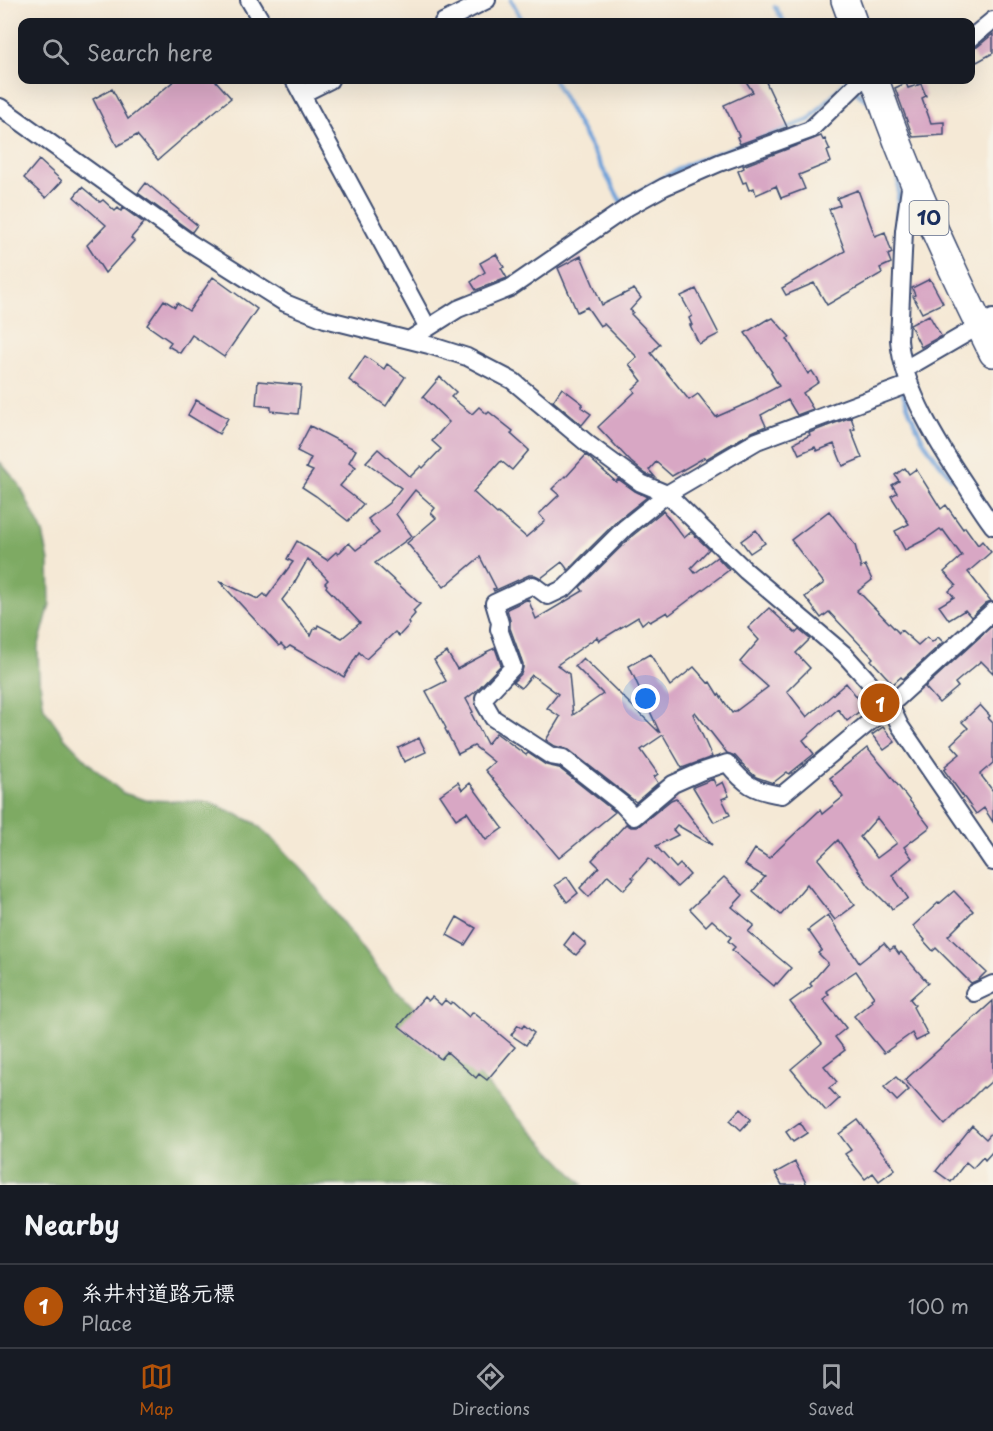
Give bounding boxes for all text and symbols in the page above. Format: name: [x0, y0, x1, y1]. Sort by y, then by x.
search box: [18, 18, 975, 84]
icon: search: [39, 35, 72, 68]
text: Search here: [87, 35, 213, 68]
road number: 10: [910, 201, 948, 235]
pin: 1: [860, 680, 900, 726]
your location: [631, 684, 660, 713]
text: Nearby: [24, 1205, 119, 1244]
text: 糸井村道路元標: [81, 1275, 235, 1308]
text: 1: [39, 1291, 48, 1321]
text: 100 m: [908, 1291, 969, 1321]
text: Place: [81, 1308, 132, 1338]
tab: Map: [139, 1360, 173, 1420]
tab: Directions: [452, 1360, 530, 1420]
tab: Saved: [808, 1360, 854, 1420]

